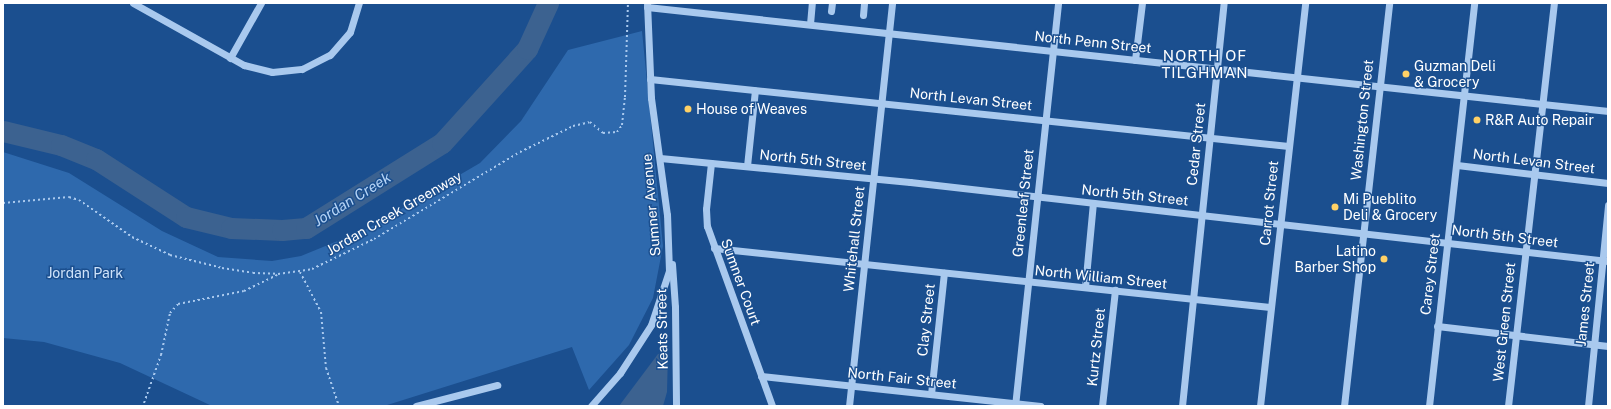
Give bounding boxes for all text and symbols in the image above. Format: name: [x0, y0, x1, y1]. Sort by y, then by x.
street label: North Penn Street: [1034, 27, 1152, 57]
district label: NORTH OF TILGHMAN: [1161, 46, 1249, 81]
place label: Guzman Deli & Grocery: [1414, 58, 1496, 90]
street label: Washington Street: [1347, 59, 1377, 181]
marker: Guzman Deli & Grocery: [1401, 69, 1411, 79]
street label: North Levan Street: [909, 84, 1033, 114]
place label: House of Weaves: [696, 101, 808, 117]
street label: Cedar Street: [1183, 102, 1209, 186]
marker: House of Weaves: [683, 104, 693, 114]
place label: R&R Auto Repair: [1485, 112, 1594, 128]
marker: R&R Auto Repair: [1472, 115, 1482, 125]
street label: North Levan Street: [1472, 145, 1596, 177]
street label: North 5th Street: [759, 146, 867, 174]
street label: Greenleaf Street: [1009, 148, 1037, 258]
street label: Sumner Avenue: [638, 153, 664, 257]
street label: Carrot Street: [1256, 160, 1282, 246]
street label: Jordan Creek Greenway: [323, 167, 465, 259]
water label: Jordan Creek: [310, 168, 394, 230]
street label: North 5th Street: [1081, 181, 1189, 209]
street label: Whitehall Street: [840, 185, 868, 293]
place label: Mi Pueblito Deli & Grocery: [1343, 191, 1437, 224]
marker: Mi Pueblito Deli & Grocery: [1330, 202, 1340, 212]
street label: North 5th Street: [1451, 221, 1559, 251]
street label: Carey Street: [1417, 232, 1443, 316]
street label: Sumner Court: [718, 236, 764, 328]
place label: Latino Barber Shop: [1295, 243, 1376, 276]
marker: Latino Barber Shop: [1379, 254, 1389, 264]
street label: West Green Street: [1489, 261, 1519, 383]
street label: James Street: [1572, 261, 1598, 347]
street label: North William Street: [1034, 262, 1168, 292]
park label: Jordan Park: [47, 265, 123, 281]
street label: Clay Street: [914, 283, 938, 357]
street label: Keats Street: [653, 288, 671, 370]
street label: Kurtz Street: [1084, 307, 1108, 387]
street label: North Fair Street: [847, 364, 957, 392]

